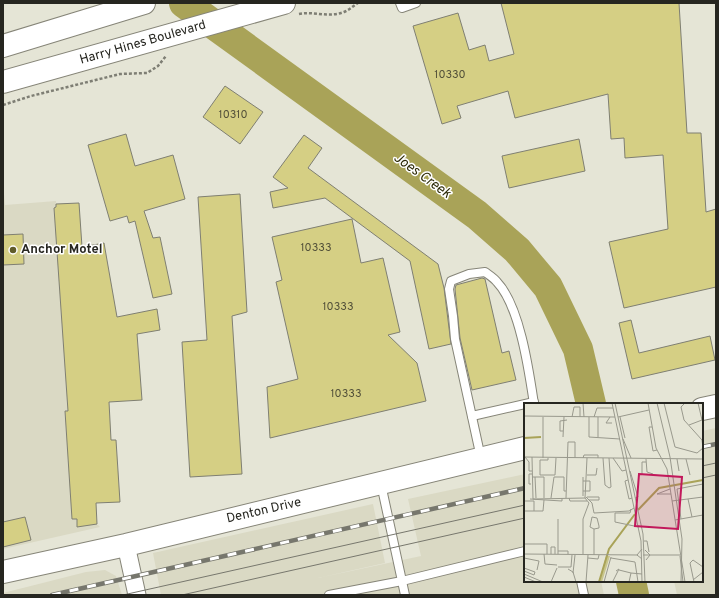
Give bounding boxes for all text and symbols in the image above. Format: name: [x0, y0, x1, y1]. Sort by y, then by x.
street label: Harry Hines Boulevard: [78, 17, 208, 69]
house number: 10330: [434, 68, 466, 82]
house number: 10310: [219, 108, 247, 122]
water label: Joes Creek: [390, 150, 455, 203]
house number: 10333: [300, 241, 332, 255]
place label: Anchor Motel: [21, 242, 103, 258]
marker: Anchor Motel: [8, 245, 18, 255]
house number: 10333: [322, 300, 354, 314]
house number: 10333: [330, 387, 362, 401]
inset map: [524, 403, 703, 582]
street label: Denton Drive: [225, 495, 303, 527]

